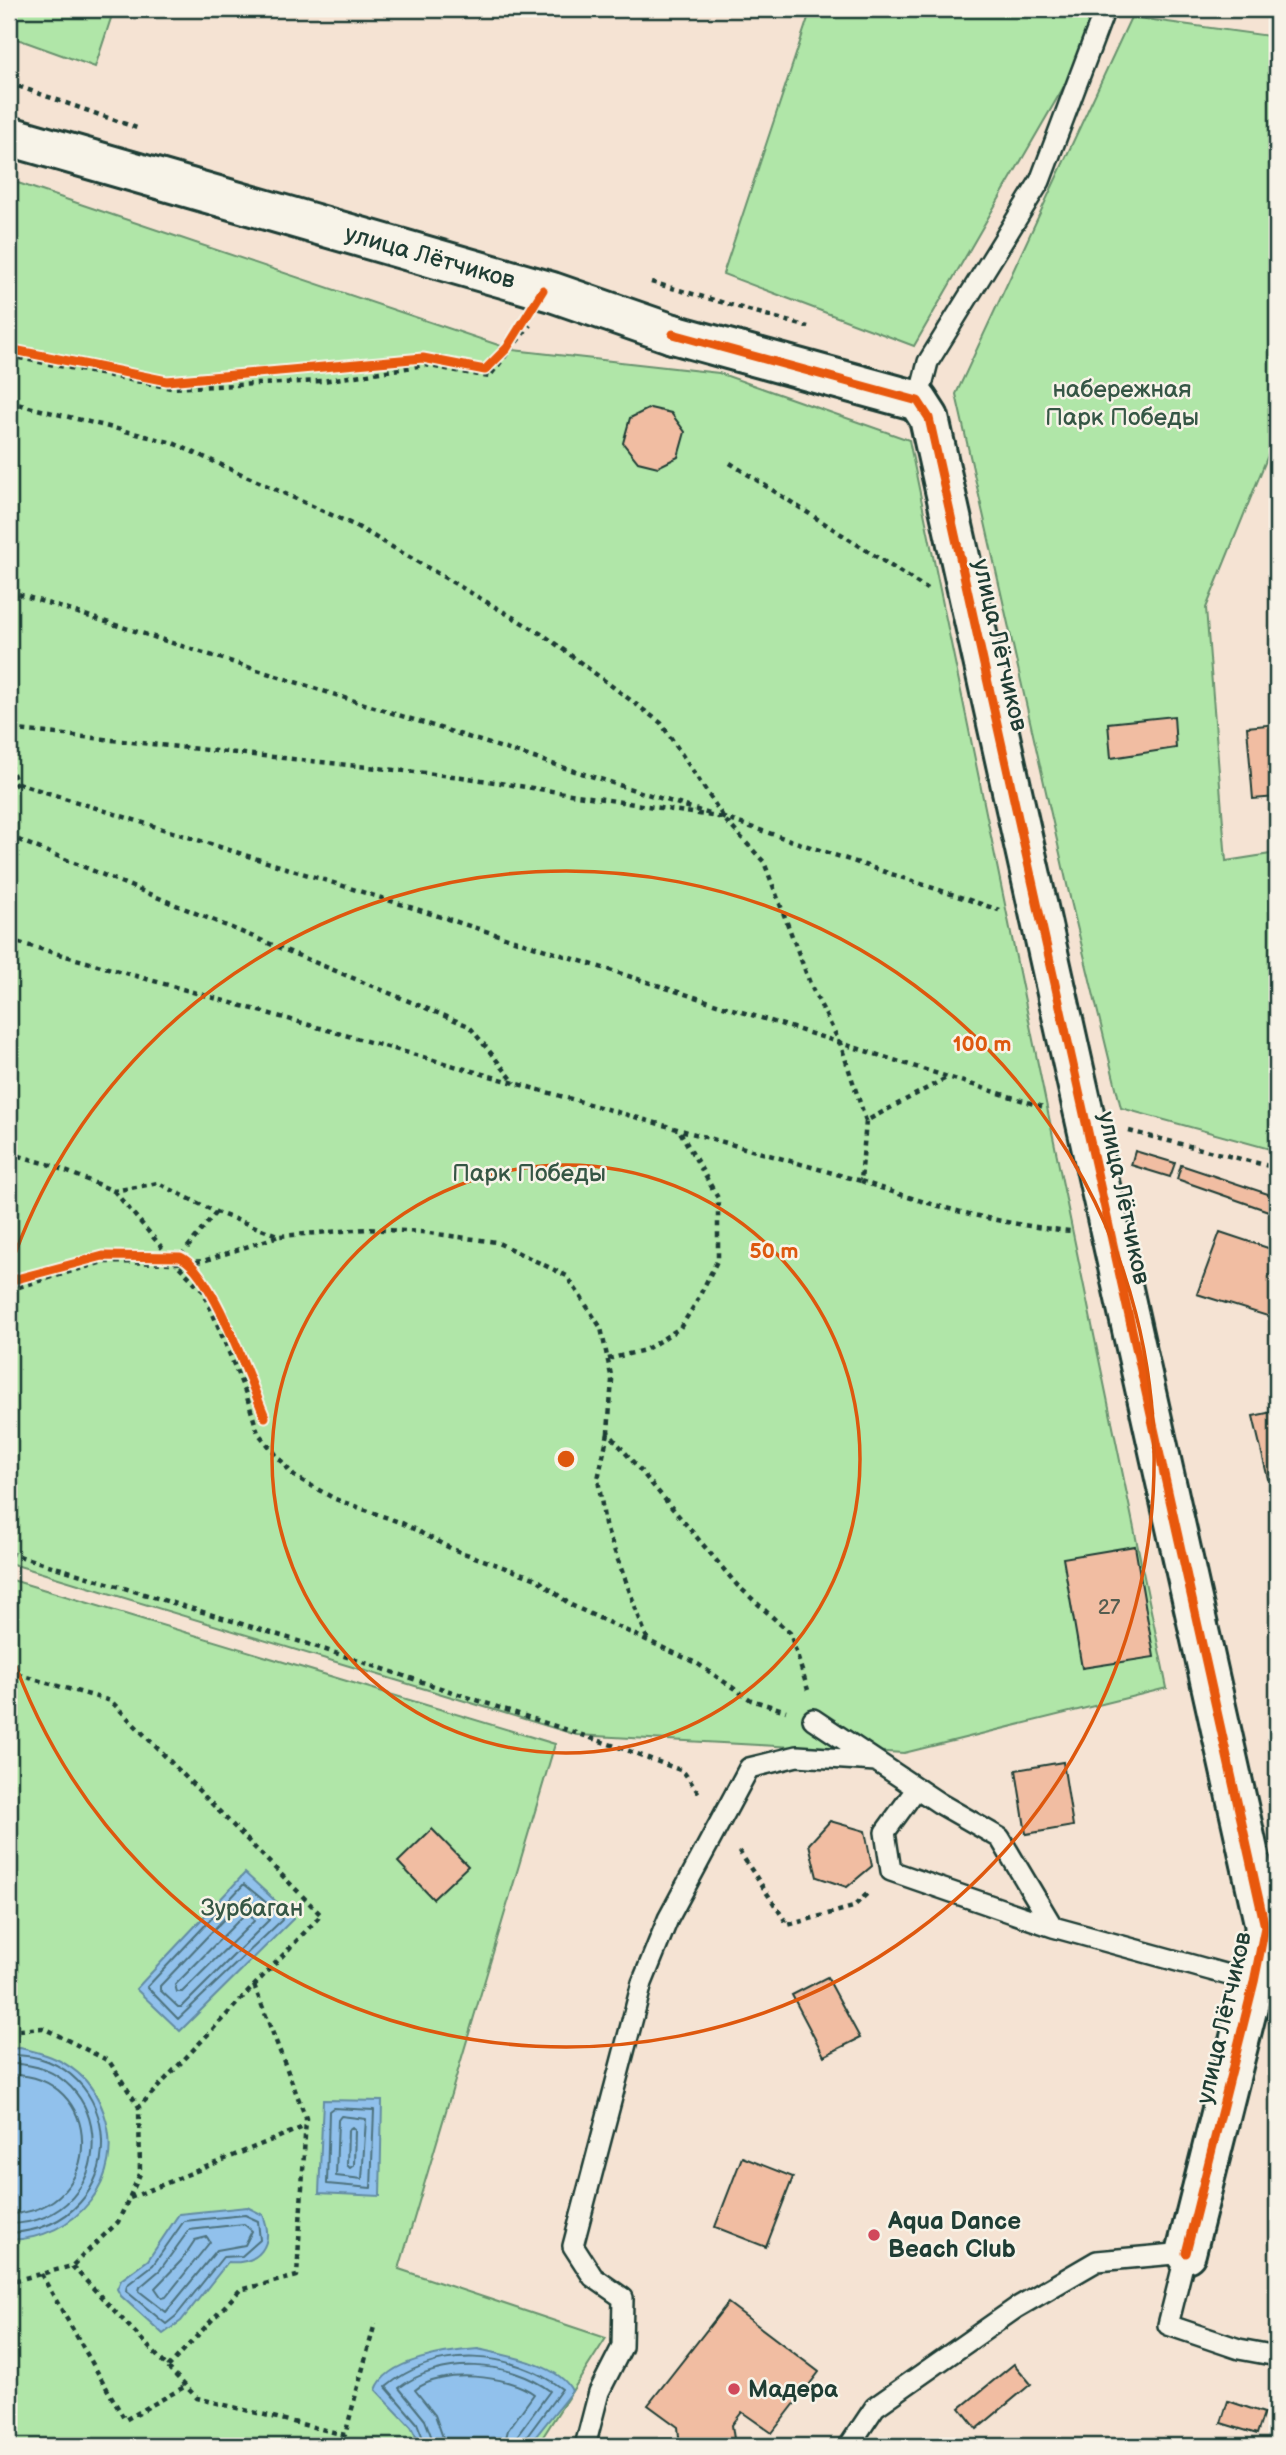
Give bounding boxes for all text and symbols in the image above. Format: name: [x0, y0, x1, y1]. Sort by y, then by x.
street label: улица Лётчиков: [342, 219, 519, 295]
park label: набережная Парк Победы: [1045, 375, 1199, 432]
street label: улица Лётчиков: [966, 556, 1034, 734]
text: 100 m: [953, 1032, 1011, 1057]
street label: улица Лётчиков: [1092, 1109, 1157, 1287]
park label: Парк Победы: [452, 1159, 606, 1188]
text: 50 m: [750, 1239, 798, 1264]
centre of rings: [554, 1447, 578, 1471]
house number: 27: [1098, 1595, 1121, 1620]
park label: Зурбаган: [201, 1894, 303, 1923]
street label: улица Лётчиков: [1190, 1929, 1258, 2107]
place label: Aqua Dance Beach Club: [887, 2207, 1021, 2264]
marker: Aqua Dance Beach Club: [866, 2227, 882, 2243]
place label: Мадера: [748, 2375, 839, 2404]
marker: Мадера: [726, 2381, 742, 2397]

